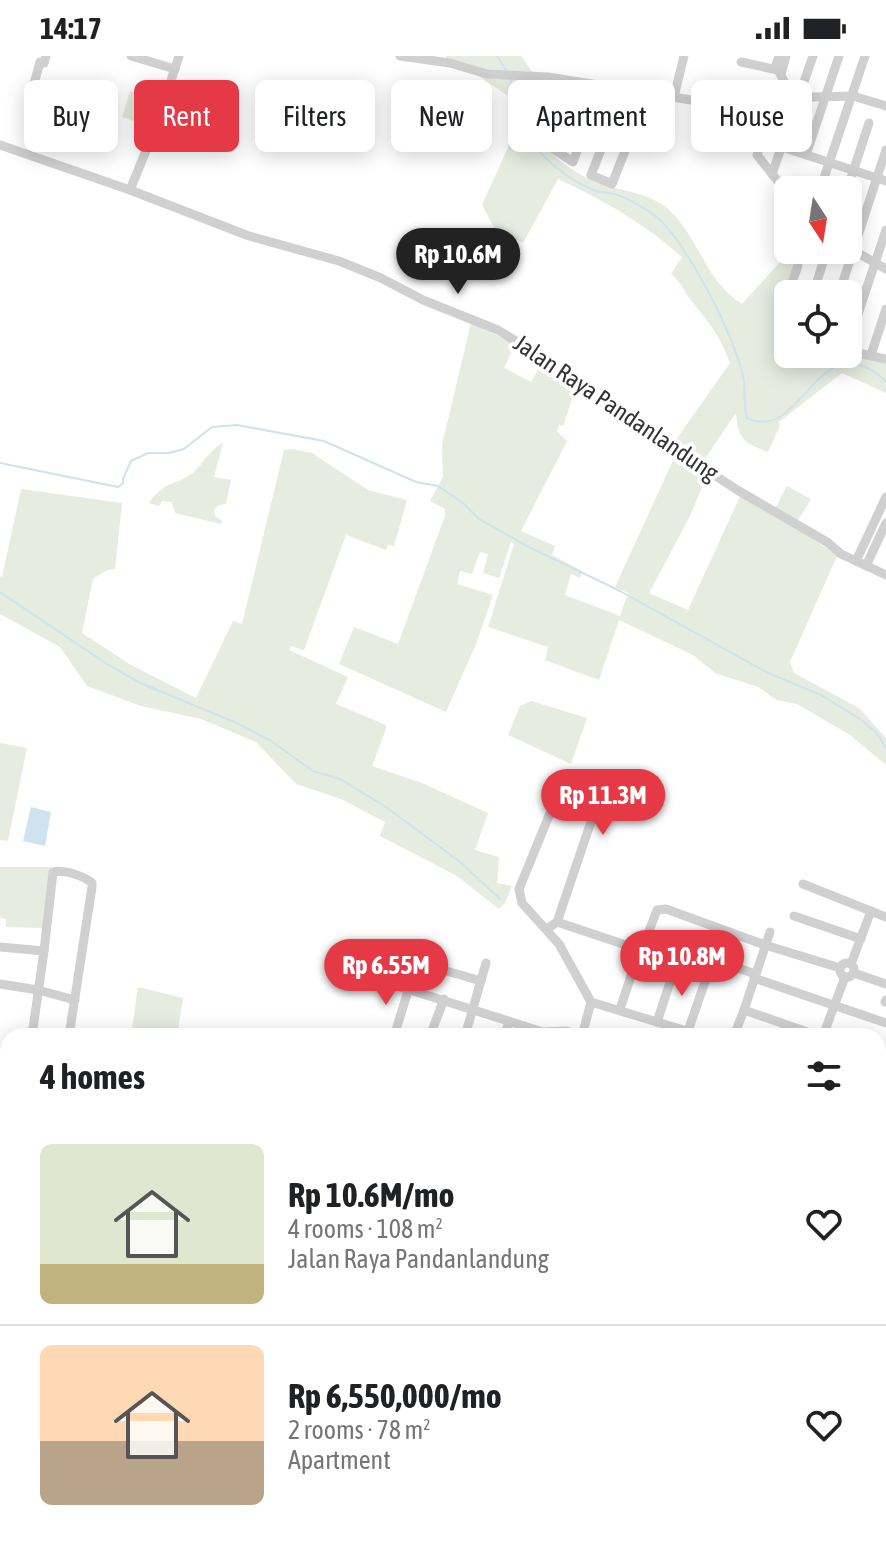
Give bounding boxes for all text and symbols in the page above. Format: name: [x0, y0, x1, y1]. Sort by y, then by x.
text: 14:17: [40, 11, 102, 45]
chip: Buy: [24, 80, 118, 152]
chip: Rent: [134, 80, 239, 152]
chip: Filters: [255, 80, 375, 152]
chip: New: [391, 80, 492, 152]
chip: Apartment: [508, 80, 675, 152]
chip: House: [691, 80, 812, 152]
north arrow: [774, 176, 862, 264]
map controls: [774, 176, 862, 368]
pin: Rp 10.6M: [375, 228, 541, 296]
text: Rp 10.6M: [414, 239, 502, 269]
button: locate: [774, 280, 862, 368]
street label: Jalan Raya Pandanlandung: [509, 329, 724, 487]
pin: Rp 11.3M: [520, 769, 686, 837]
text: Rp 11.3M: [559, 780, 647, 810]
pin: Rp 10.8M: [599, 930, 765, 998]
pin: Rp 6.55M: [303, 939, 469, 1007]
text: Rp 10.8M: [638, 941, 726, 971]
text: Rp 6.55M: [342, 950, 430, 980]
icon: filters: [802, 1054, 846, 1098]
text: 4 homes: [40, 1057, 145, 1096]
text: Rp 10.6M/mo: [288, 1175, 455, 1214]
icon: home: [104, 1176, 200, 1272]
icon: heart: [802, 1202, 846, 1246]
text: 4 rooms · 108 m²: [288, 1214, 443, 1244]
text: Jalan Raya Pandanlandung: [288, 1244, 549, 1274]
text: Rp 6,550,000/mo: [288, 1376, 502, 1415]
icon: home: [104, 1377, 200, 1473]
icon: heart: [802, 1403, 846, 1447]
text: 2 rooms · 78 m²: [288, 1415, 430, 1445]
text: Apartment: [288, 1445, 391, 1475]

